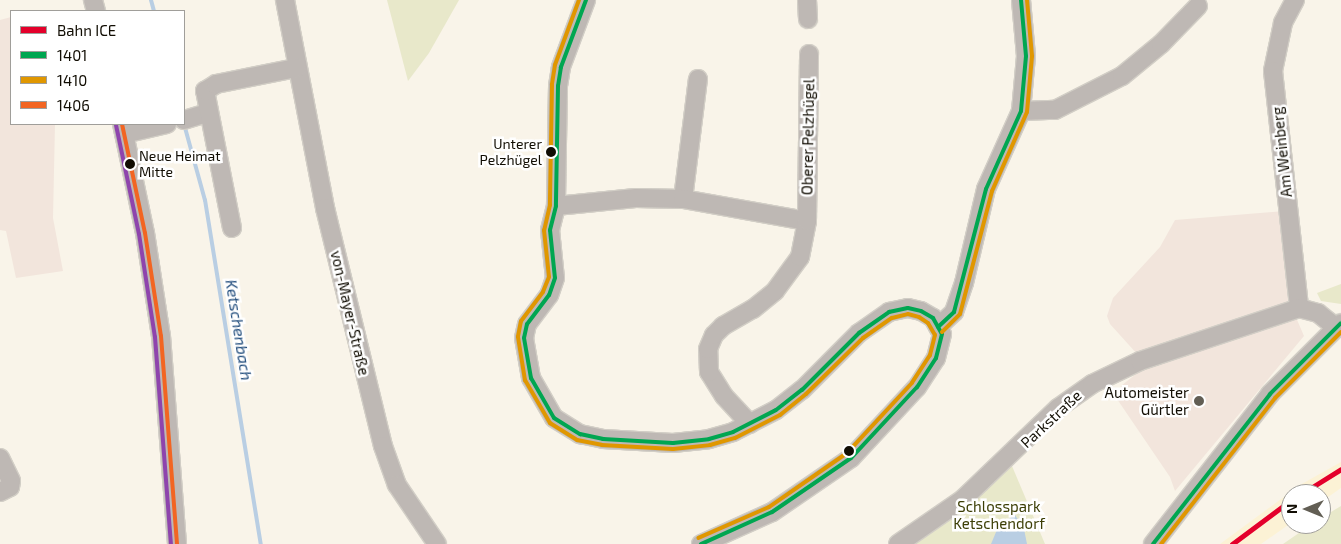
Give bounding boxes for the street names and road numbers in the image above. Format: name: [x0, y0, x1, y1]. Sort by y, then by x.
street label: Oberer Pelzhügel: [798, 78, 818, 196]
street label: Am Weinberg: [1268, 106, 1296, 198]
street label: von-Mayer-Straße: [327, 249, 373, 377]
street label: Parkstraße: [1017, 386, 1085, 452]

